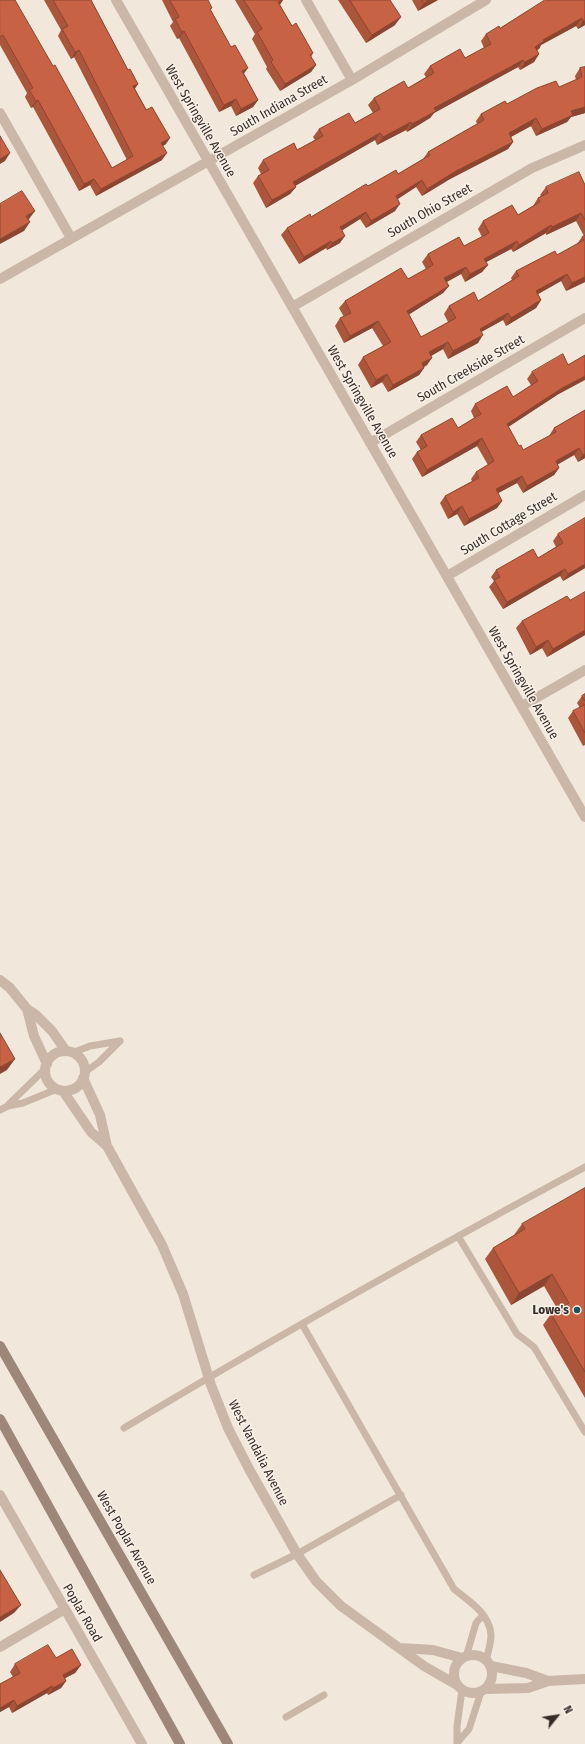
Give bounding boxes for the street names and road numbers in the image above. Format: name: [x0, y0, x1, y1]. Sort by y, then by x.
street label: West Springville Avenue: [161, 62, 239, 180]
street label: South Indiana Street: [228, 72, 330, 140]
street label: South Ohio Street: [385, 181, 475, 241]
street label: South Creekside Street: [415, 332, 527, 406]
street label: West Springville Avenue: [323, 343, 401, 461]
street label: South Cottage Street: [458, 489, 560, 559]
street label: West Springville Avenue: [484, 624, 562, 742]
street label: West Vandalia Avenue: [225, 1398, 291, 1508]
street label: West Poplar Avenue: [93, 1488, 159, 1588]
street label: Poplar Road: [59, 1581, 105, 1645]

